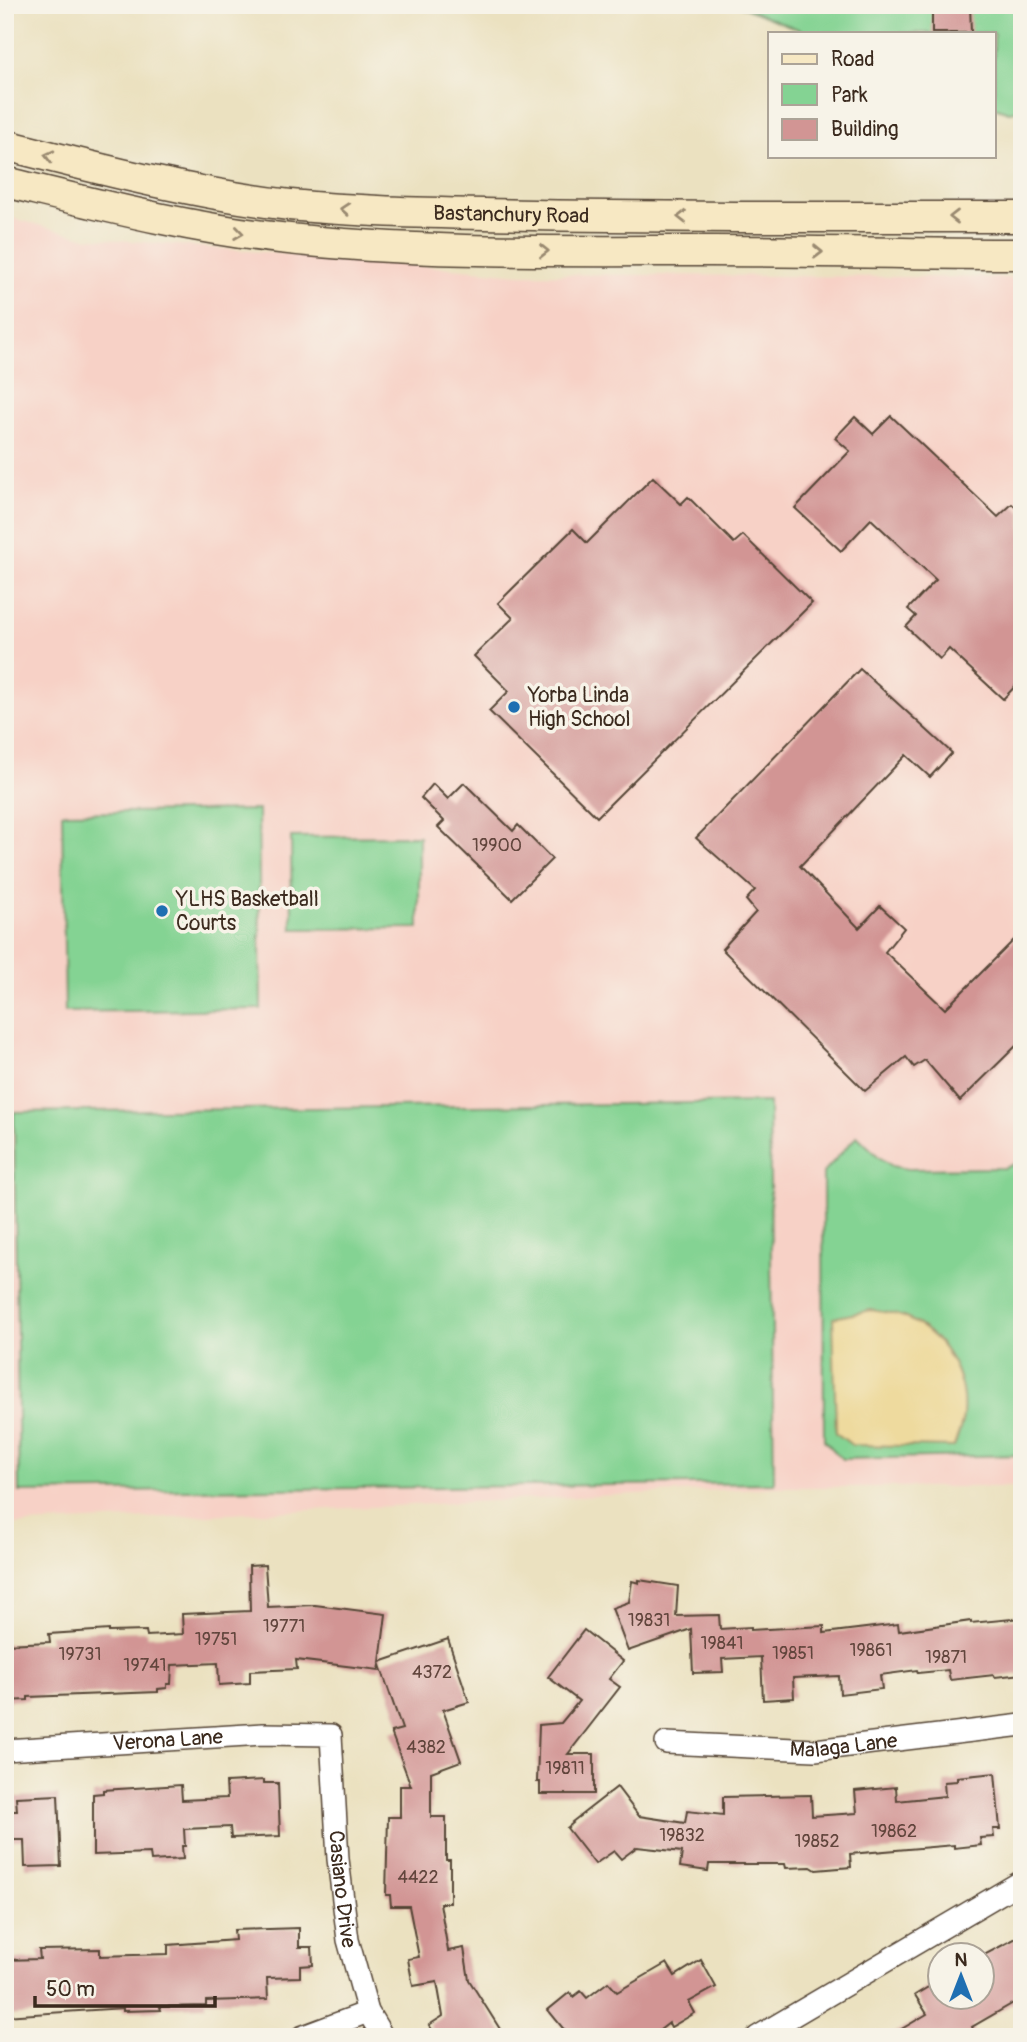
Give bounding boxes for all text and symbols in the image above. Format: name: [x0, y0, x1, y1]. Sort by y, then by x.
legend: [768, 32, 996, 158]
text: Road: [831, 46, 875, 73]
text: Park: [831, 82, 868, 109]
text: Building: [831, 116, 898, 143]
one-way arrow: [43, 150, 55, 164]
street label: Bastanchury Road: [433, 199, 590, 229]
one-way arrow: [339, 202, 350, 217]
one-way arrow: [676, 209, 687, 225]
one-way arrow: [948, 209, 958, 225]
one-way arrow: [234, 225, 245, 240]
one-way arrow: [539, 243, 550, 259]
one-way arrow: [813, 244, 823, 260]
place label: Yorba Linda High School: [527, 682, 631, 733]
marker: Yorba Linda High School: [506, 699, 522, 715]
house number: 19900: [472, 834, 522, 857]
place label: YLHS Basketball Courts: [175, 886, 319, 937]
marker: YLHS Basketball Courts: [154, 903, 170, 919]
house number: 19831: [628, 1609, 670, 1632]
house number: 19771: [263, 1615, 305, 1638]
house number: 19751: [195, 1628, 237, 1651]
house number: 19841: [701, 1632, 743, 1655]
house number: 19861: [850, 1639, 892, 1662]
house number: 19851: [772, 1642, 814, 1665]
house number: 19731: [59, 1643, 101, 1666]
house number: 19871: [925, 1646, 967, 1669]
house number: 19741: [123, 1654, 167, 1677]
house number: 4372: [412, 1661, 452, 1684]
street label: Verona Lane: [112, 1723, 224, 1757]
street label: Malaga Lane: [789, 1727, 899, 1763]
house number: 4382: [406, 1736, 446, 1759]
house number: 19811: [545, 1757, 585, 1780]
house number: 19862: [871, 1820, 917, 1843]
house number: 19832: [659, 1824, 705, 1847]
street label: Casiano Drive: [323, 1830, 363, 1952]
house number: 19852: [794, 1830, 840, 1853]
house number: 4422: [397, 1866, 439, 1889]
north arrow: [926, 1940, 996, 2010]
text: N: [955, 1948, 968, 1972]
scale bar: [35, 1965, 215, 2009]
text: 50 m: [46, 1976, 95, 2003]

